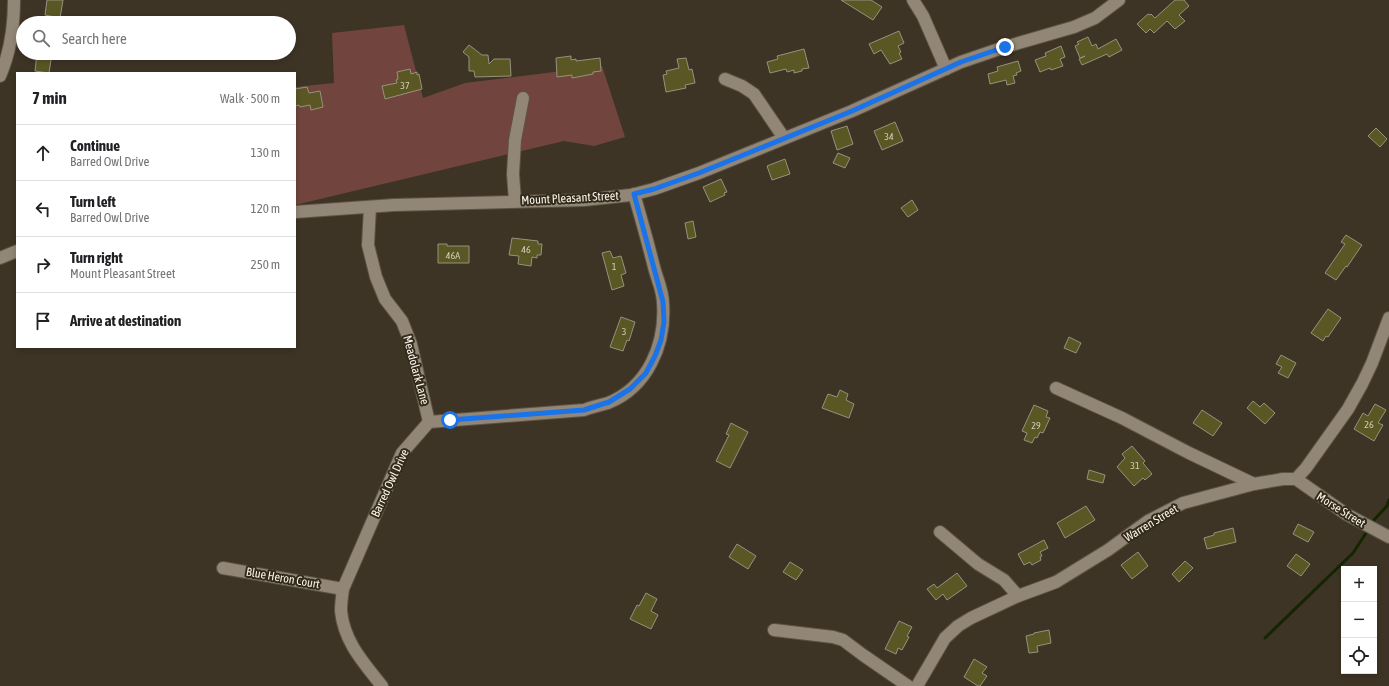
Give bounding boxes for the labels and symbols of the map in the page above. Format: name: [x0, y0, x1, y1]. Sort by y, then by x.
route end: [996, 38, 1014, 56]
house number: 37: [400, 80, 410, 91]
house number: 34: [884, 131, 894, 142]
street label: Mount Pleasant Street: [521, 188, 620, 208]
house number: 46: [521, 244, 531, 255]
house number: 46A: [446, 250, 460, 261]
house number: 1: [612, 261, 617, 272]
house number: 3: [622, 326, 627, 337]
street label: Meadolark Lane: [400, 334, 432, 406]
route start: [441, 411, 459, 429]
house number: 26: [1364, 419, 1374, 430]
house number: 29: [1031, 420, 1041, 431]
street label: Barred Owl Drive: [368, 447, 412, 519]
house number: 31: [1130, 460, 1140, 471]
street label: Morse Street: [1314, 490, 1368, 531]
street label: Warren Street: [1122, 501, 1181, 545]
street label: Blue Heron Court: [245, 565, 321, 591]

